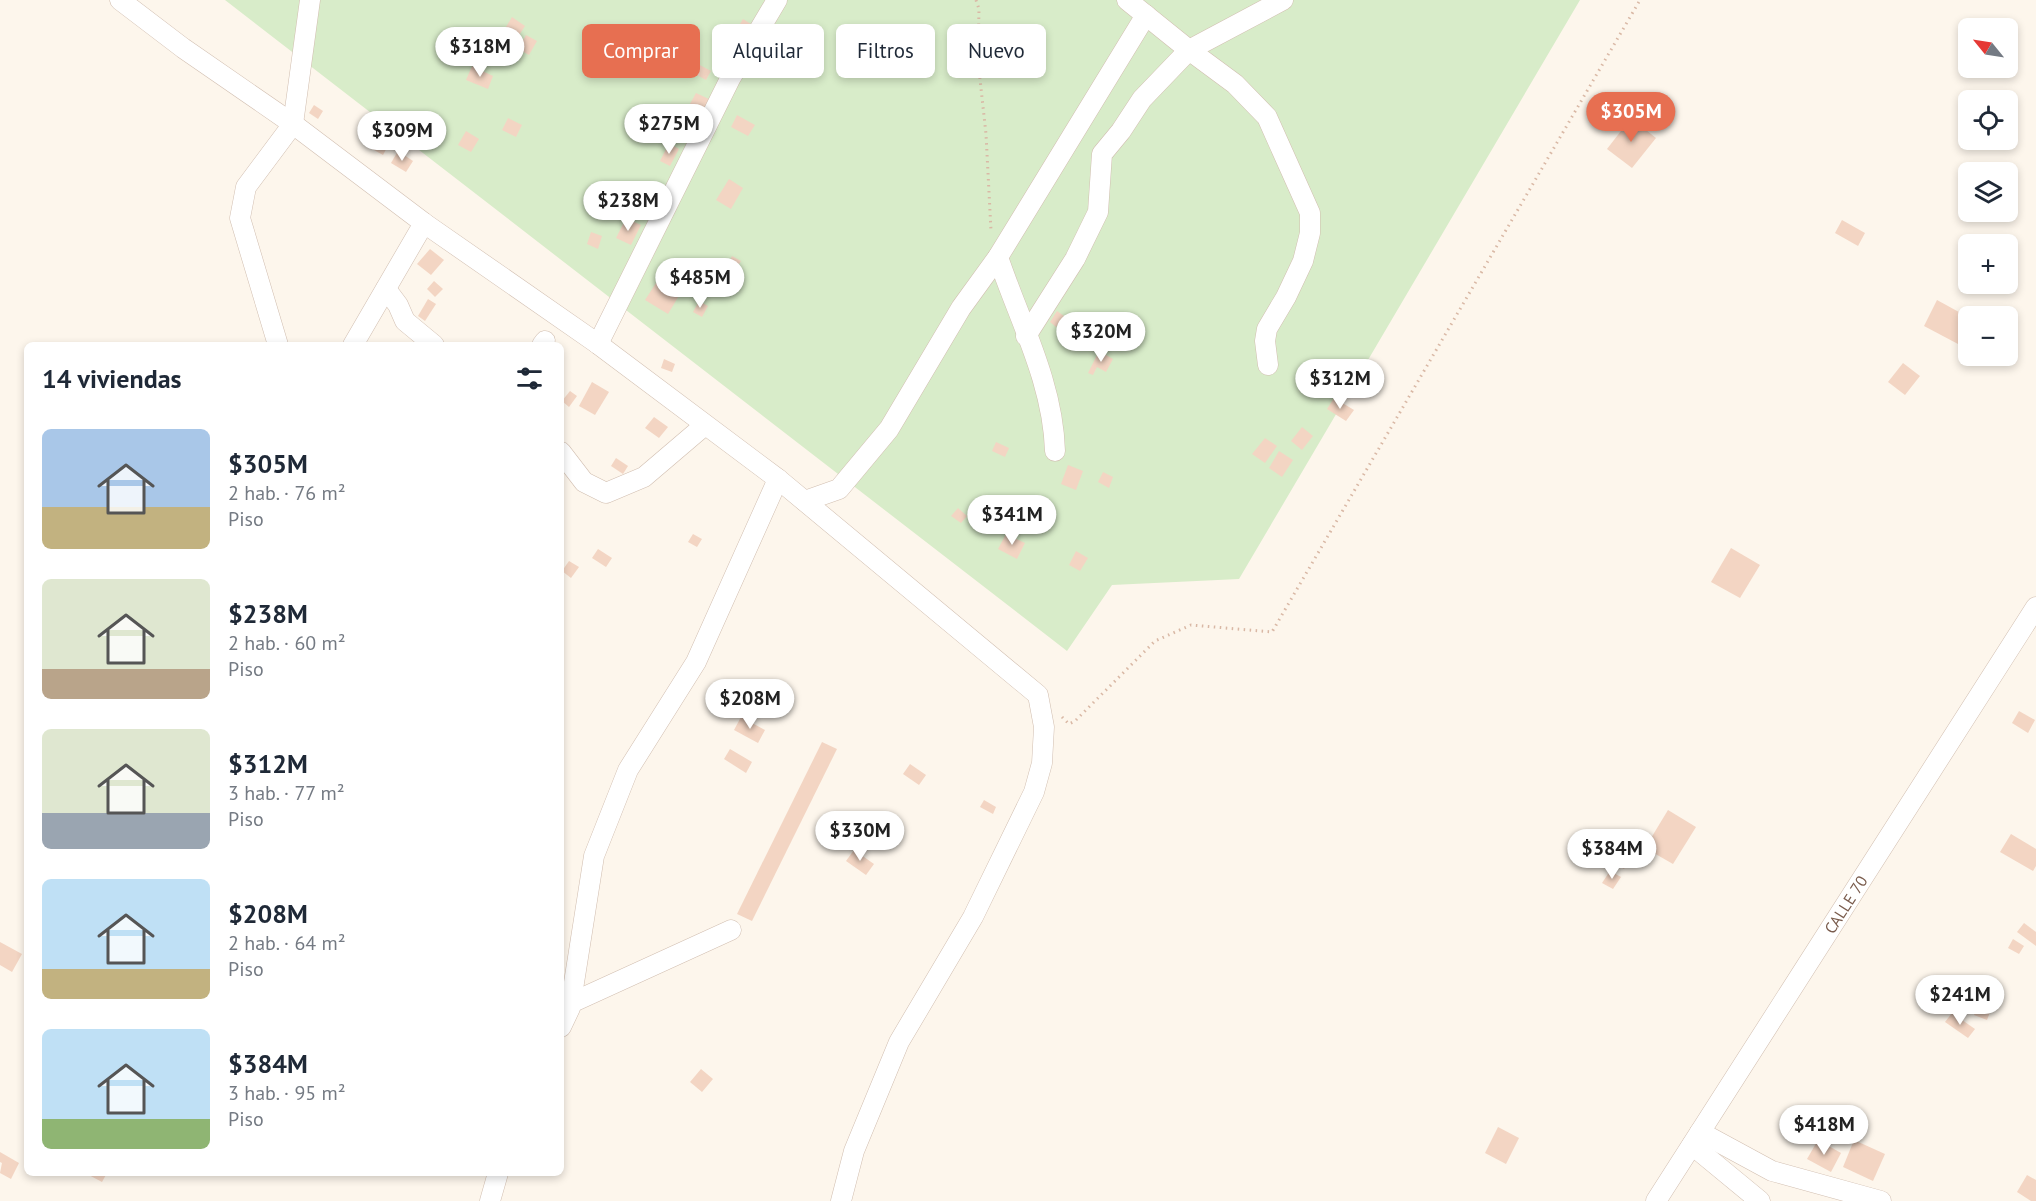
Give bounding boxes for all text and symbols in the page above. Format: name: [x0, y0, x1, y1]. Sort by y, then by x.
north arrow: [1958, 18, 2018, 78]
map controls: [1958, 18, 2018, 366]
chip: Comprar: [582, 24, 700, 78]
chip: Alquilar: [712, 24, 824, 78]
chip: Filtros: [836, 24, 935, 78]
chip: Nuevo: [947, 24, 1046, 78]
pin: $318M: [438, 27, 522, 78]
text: $318M: [449, 33, 511, 59]
button: locate: [1958, 90, 2018, 150]
pin: $305M: [1589, 92, 1673, 143]
text: $305M: [1600, 98, 1662, 124]
pin: $275M: [627, 104, 711, 155]
text: $275M: [638, 110, 700, 136]
pin: $309M: [360, 111, 444, 162]
text: $309M: [371, 117, 433, 143]
button: layers: [1958, 162, 2018, 222]
pin: $238M: [586, 181, 670, 232]
text: $238M: [597, 187, 659, 213]
button: +: [1958, 234, 2018, 294]
pin: $485M: [658, 258, 742, 309]
text: $485M: [669, 264, 731, 290]
button: −: [1958, 306, 2018, 366]
pin: $320M: [1059, 312, 1143, 363]
text: $320M: [1070, 318, 1132, 344]
pin: $312M: [1298, 359, 1382, 410]
text: 14 viviendas: [42, 362, 182, 395]
icon: filters: [513, 362, 546, 395]
text: $312M: [1309, 365, 1371, 391]
text: $305M: [228, 447, 308, 480]
icon: home: [90, 453, 162, 525]
text: 2 hab. · 76 m²: [228, 480, 346, 506]
pin: $341M: [970, 495, 1054, 546]
text: $341M: [981, 501, 1043, 527]
text: Piso: [228, 506, 264, 532]
text: $238M: [228, 597, 308, 630]
icon: home: [90, 603, 162, 675]
text: 2 hab. · 60 m²: [228, 630, 346, 656]
text: Piso: [228, 656, 264, 682]
pin: $208M: [708, 679, 792, 730]
text: $208M: [719, 685, 781, 711]
text: $312M: [228, 747, 308, 780]
icon: home: [90, 753, 162, 825]
text: 3 hab. · 77 m²: [228, 780, 345, 806]
text: Piso: [228, 806, 264, 832]
pin: $330M: [818, 811, 902, 862]
text: $330M: [829, 817, 891, 843]
pin: $384M: [1570, 829, 1654, 880]
text: $384M: [1581, 835, 1643, 861]
street label: CALLE 70: [1820, 872, 1872, 937]
text: $208M: [228, 897, 308, 930]
icon: home: [90, 903, 162, 975]
text: 2 hab. · 64 m²: [228, 930, 346, 956]
text: Piso: [228, 956, 264, 982]
pin: $241M: [1918, 975, 2002, 1026]
text: $241M: [1929, 981, 1991, 1007]
text: $384M: [228, 1047, 308, 1080]
icon: home: [90, 1053, 162, 1125]
text: 3 hab. · 95 m²: [228, 1080, 346, 1106]
pin: $418M: [1782, 1105, 1866, 1156]
text: Piso: [228, 1106, 264, 1132]
text: $418M: [1793, 1111, 1855, 1137]

